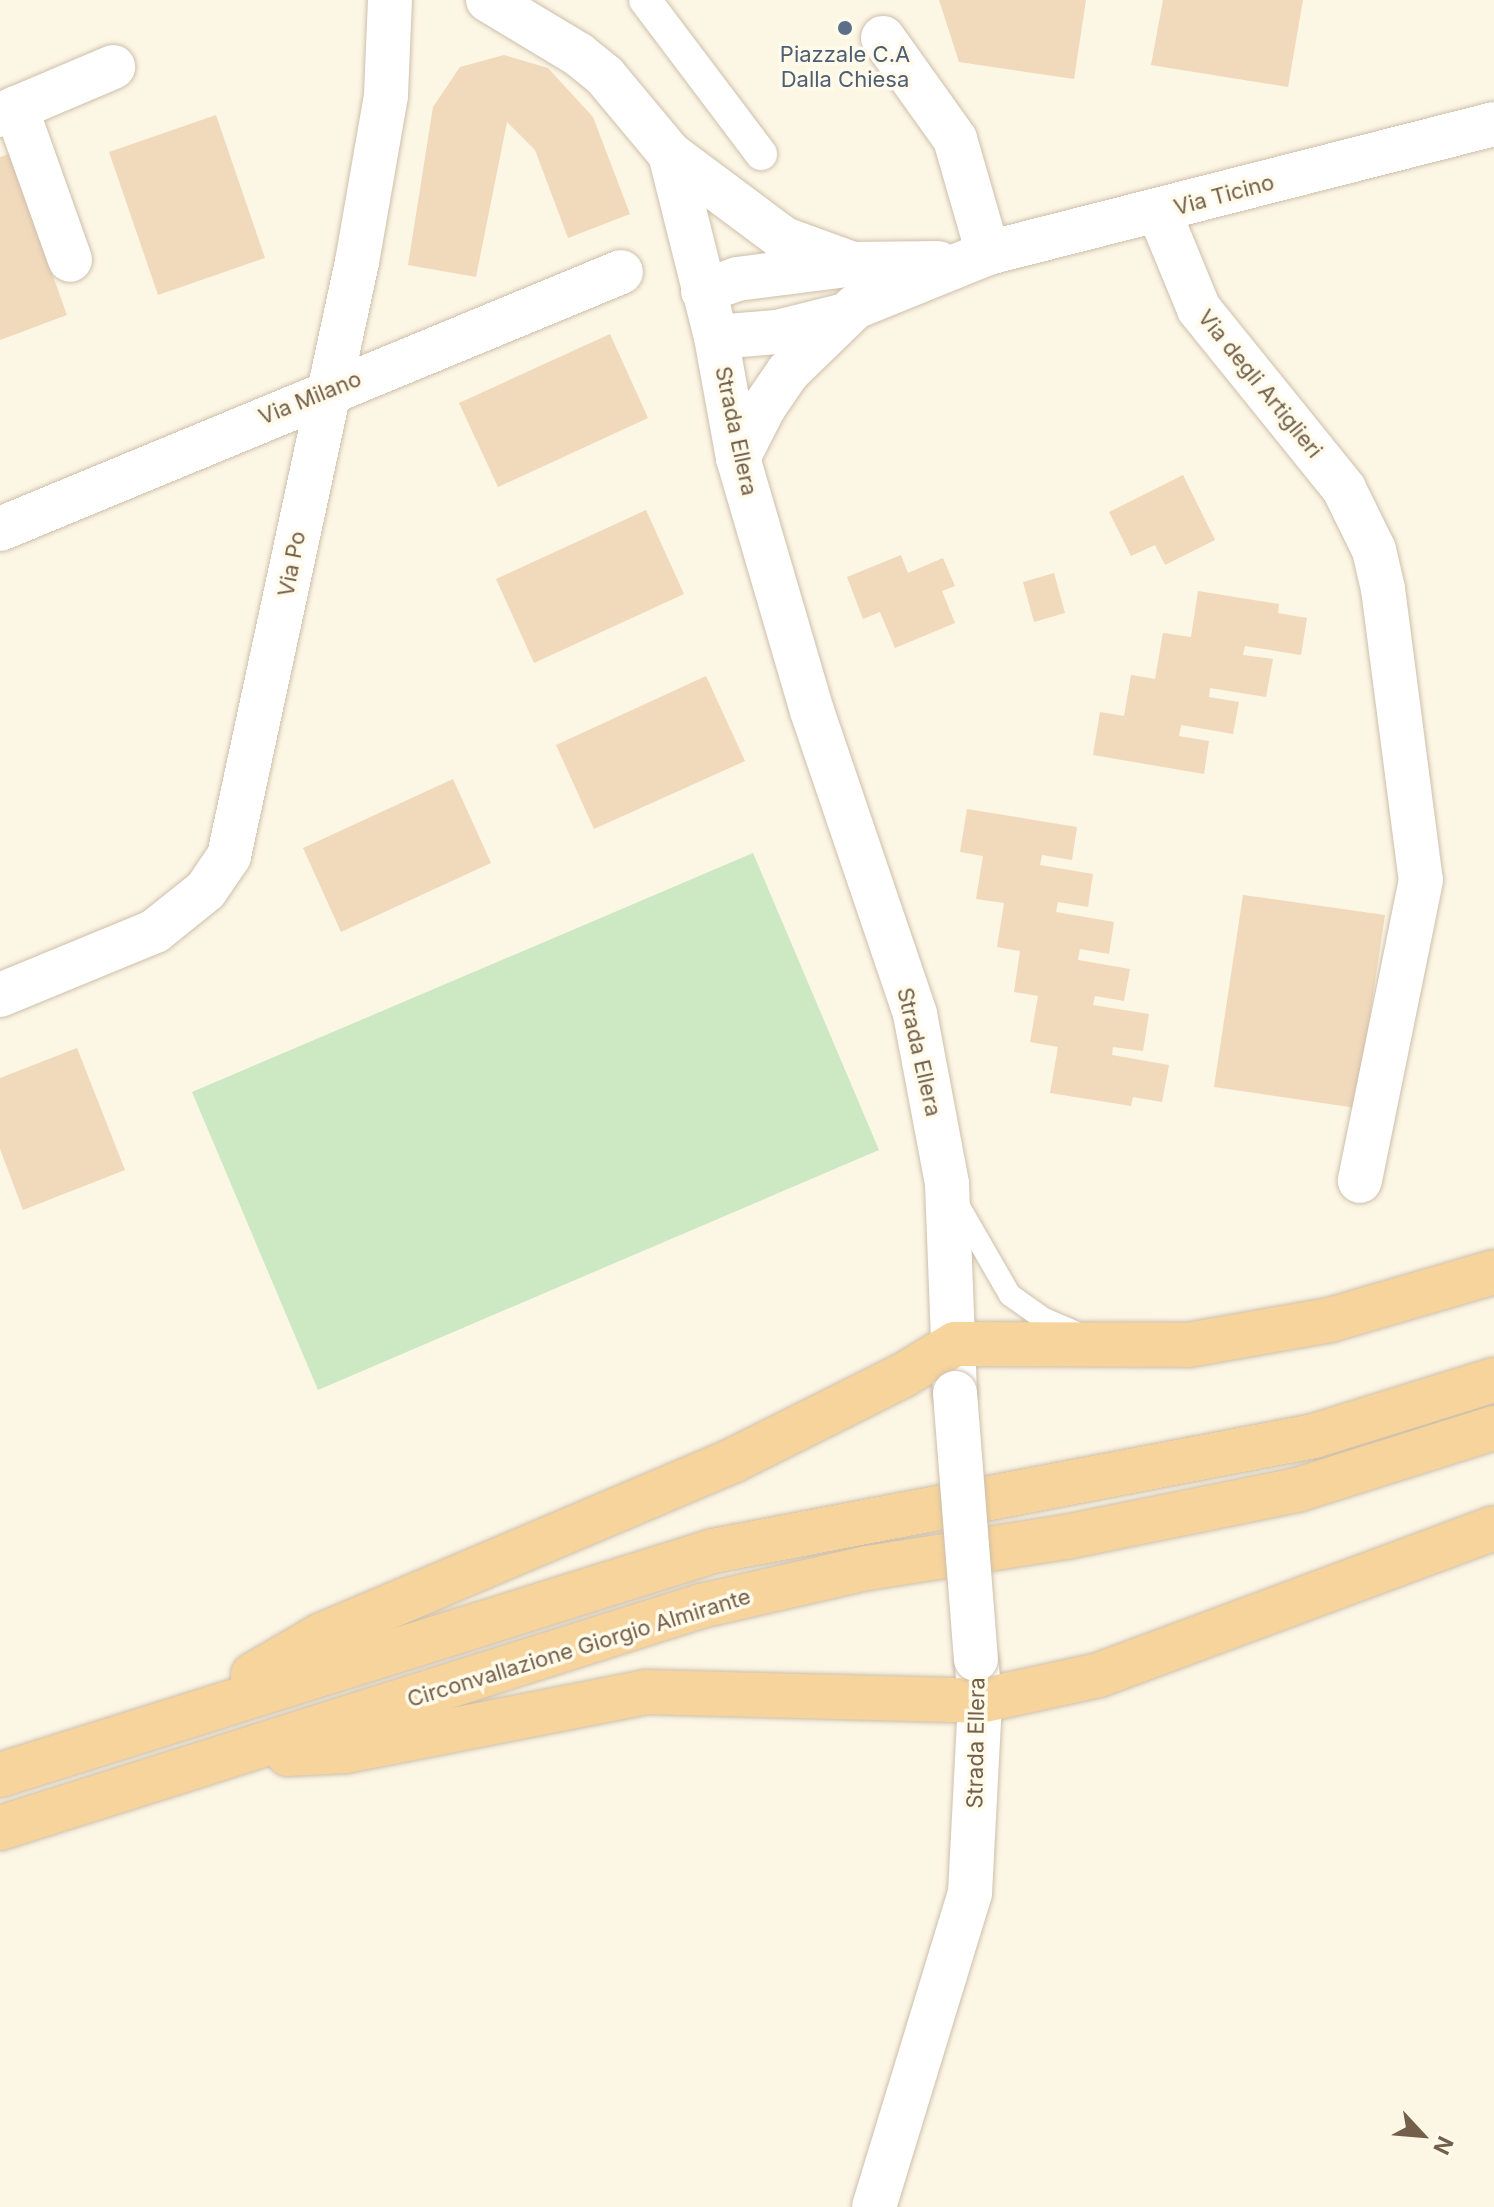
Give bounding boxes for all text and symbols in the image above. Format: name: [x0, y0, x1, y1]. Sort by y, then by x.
marker: Piazzale C.A Dalla Chiesa: [836, 19, 854, 37]
place label: Piazzale C.A Dalla Chiesa: [780, 41, 910, 92]
street label: Via Ticino: [1171, 169, 1277, 221]
street label: Via degli Artiglieri: [1192, 305, 1328, 463]
street label: Strada Ellera: [709, 364, 763, 498]
street label: Via Milano: [255, 366, 365, 430]
street label: Via Po: [273, 529, 311, 599]
street label: Strada Ellera: [891, 985, 947, 1119]
street label: Circonvallazione Giorgio Almirante: [404, 1583, 754, 1713]
street label: Strada Ellera: [962, 1677, 990, 1809]
north arrow: [1382, 2095, 1462, 2175]
text: N: [1428, 2132, 1459, 2159]

